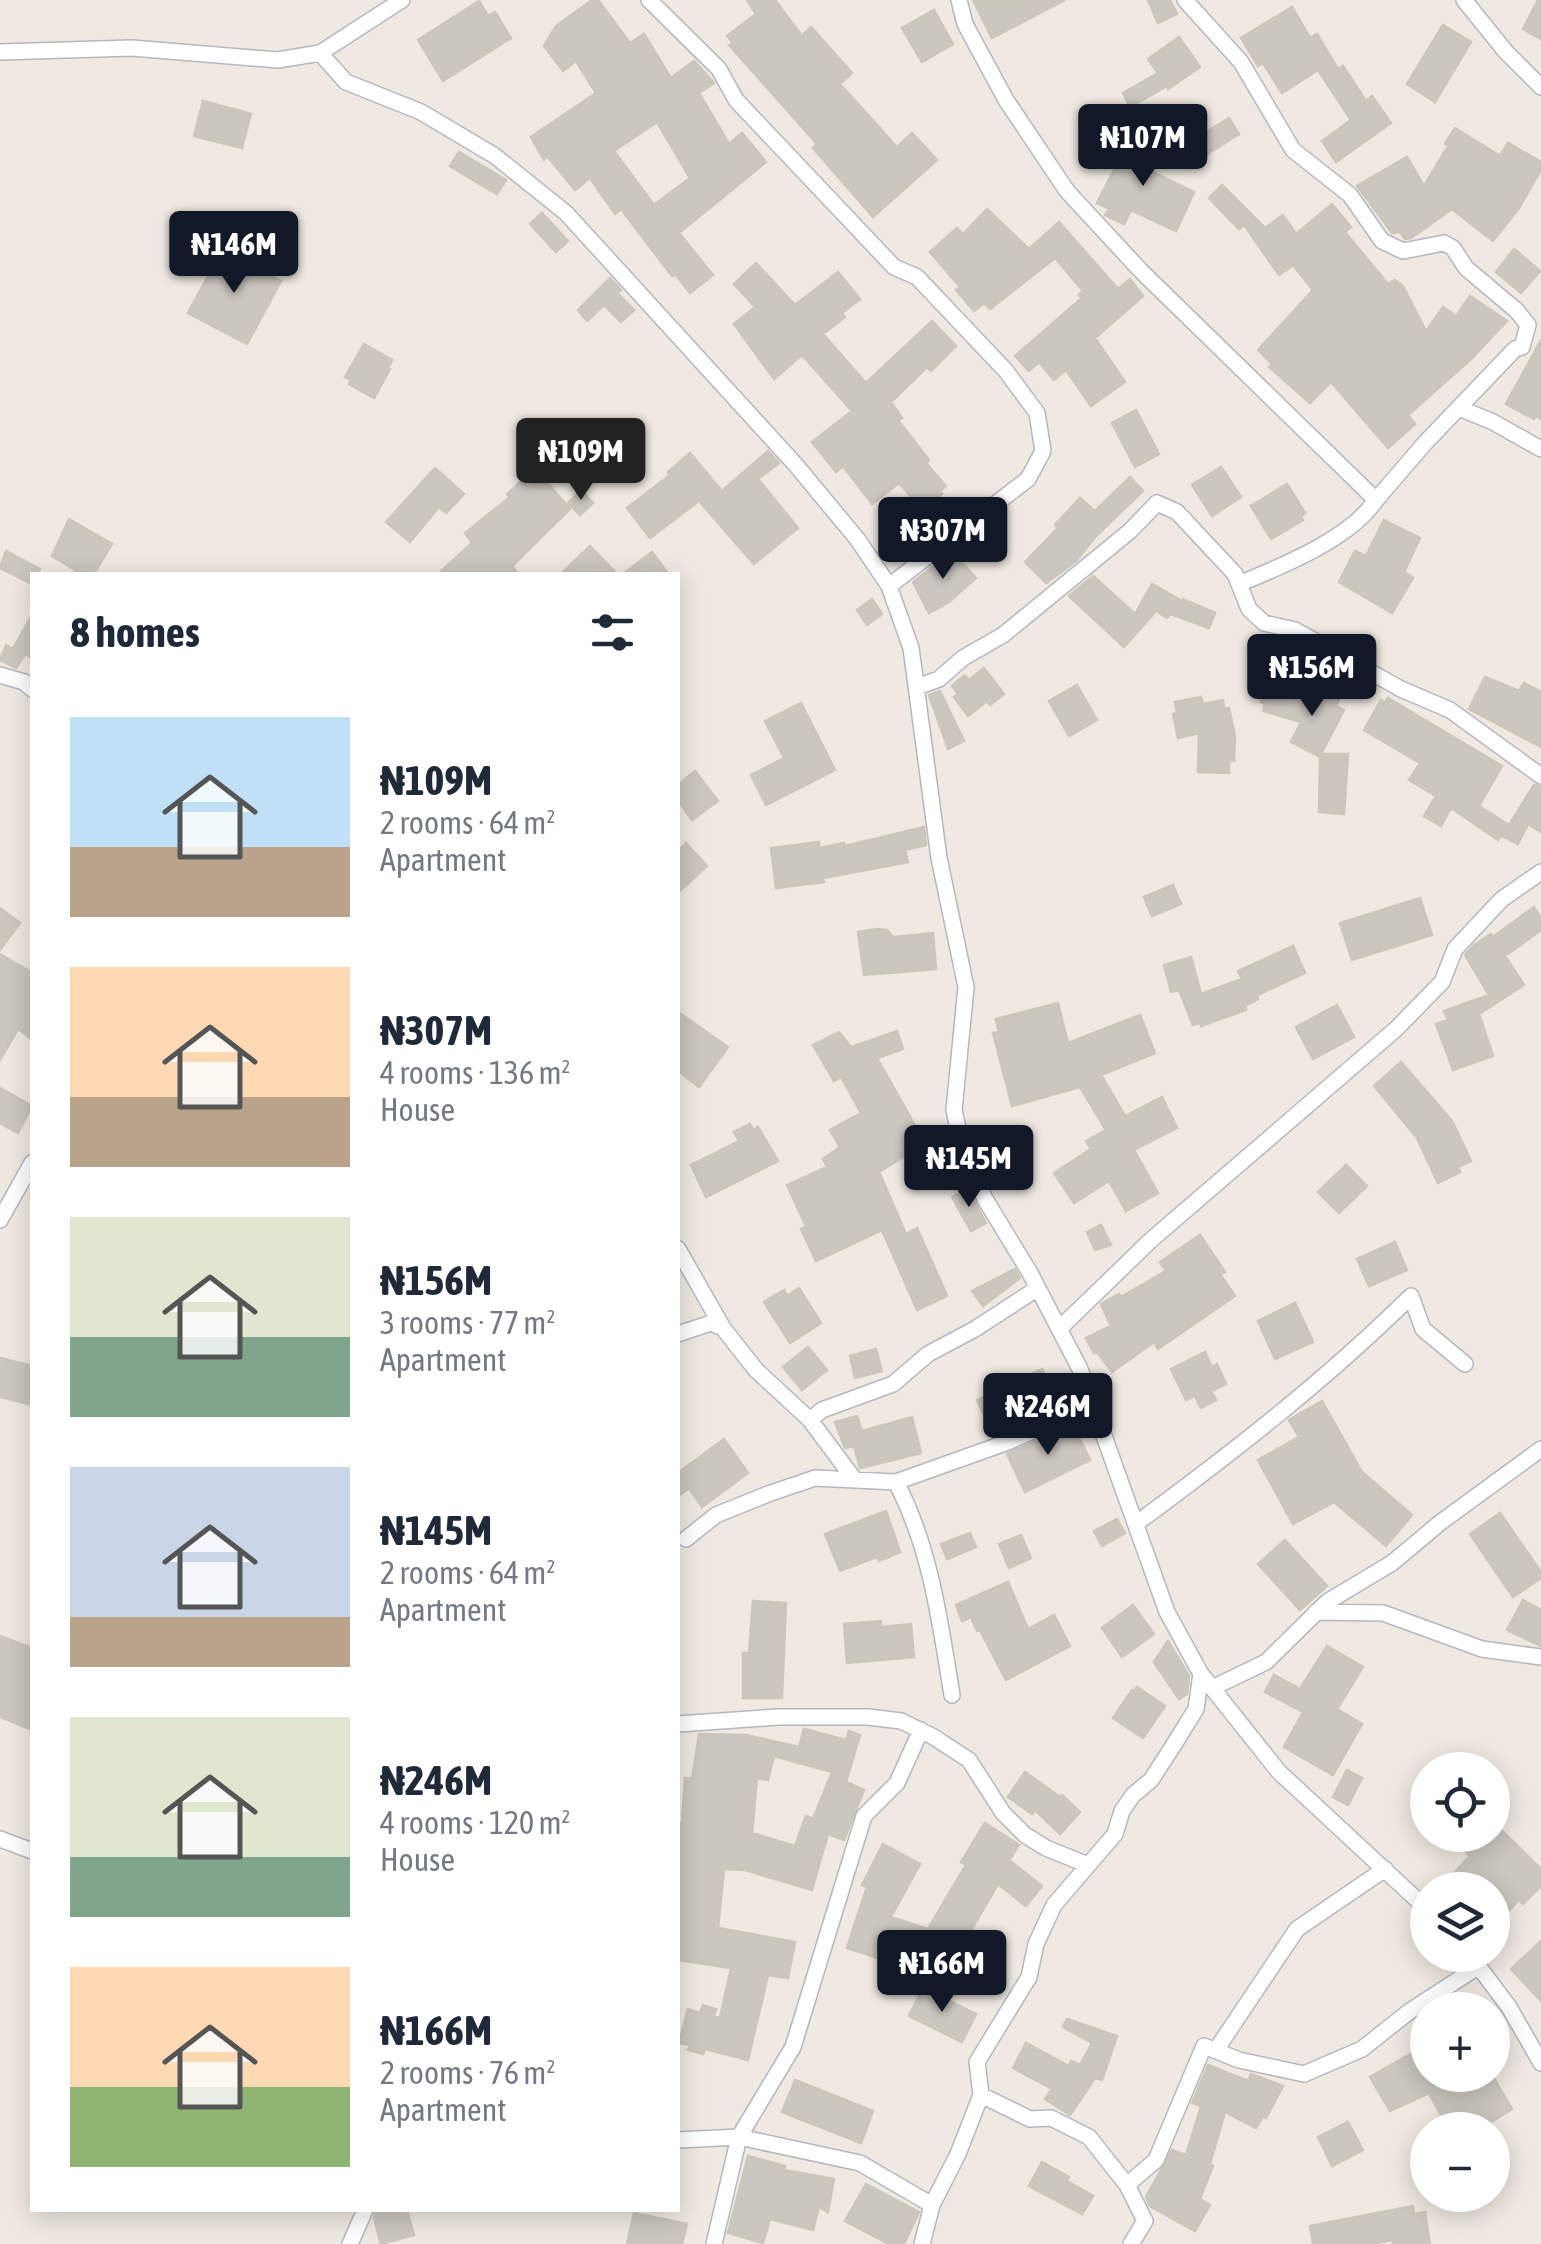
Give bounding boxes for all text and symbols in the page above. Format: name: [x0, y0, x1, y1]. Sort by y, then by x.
pin: ₦107M: [1073, 104, 1213, 189]
text: ₦107M: [1100, 118, 1186, 155]
pin: ₦146M: [164, 211, 304, 296]
text: ₦146M: [191, 225, 277, 262]
pin: ₦109M: [511, 418, 651, 503]
text: ₦109M: [538, 432, 624, 469]
pin: ₦307M: [873, 497, 1013, 582]
text: ₦307M: [900, 511, 986, 548]
icon: filters: [585, 605, 640, 660]
text: 8 homes: [70, 608, 200, 656]
pin: ₦156M: [1242, 634, 1382, 719]
text: ₦156M: [1269, 648, 1355, 685]
text: ₦109M: [380, 756, 492, 804]
icon: home: [150, 757, 270, 877]
text: 2 rooms · 64 m²: [380, 804, 555, 841]
text: Apartment: [380, 841, 506, 878]
text: ₦307M: [380, 1006, 492, 1054]
icon: home: [150, 1007, 270, 1127]
text: 4 rooms · 136 m²: [380, 1054, 570, 1091]
text: House: [380, 1091, 455, 1128]
pin: ₦145M: [899, 1125, 1039, 1210]
text: ₦145M: [926, 1139, 1012, 1176]
text: ₦156M: [380, 1256, 492, 1304]
icon: home: [150, 1257, 270, 1377]
text: 3 rooms · 77 m²: [380, 1304, 555, 1341]
text: Apartment: [380, 1341, 506, 1378]
pin: ₦246M: [978, 1373, 1118, 1458]
text: ₦246M: [1005, 1387, 1091, 1424]
text: ₦145M: [380, 1506, 492, 1554]
icon: home: [150, 1507, 270, 1627]
text: 2 rooms · 64 m²: [380, 1554, 555, 1591]
text: Apartment: [380, 1591, 506, 1628]
map controls: [1410, 1752, 1510, 2212]
button: locate: [1410, 1752, 1510, 1852]
text: ₦246M: [380, 1756, 492, 1804]
icon: home: [150, 1757, 270, 1877]
text: 4 rooms · 120 m²: [380, 1804, 570, 1841]
text: House: [380, 1841, 455, 1878]
button: layers: [1410, 1872, 1510, 1972]
pin: ₦166M: [872, 1930, 1012, 2015]
text: ₦166M: [899, 1944, 985, 1981]
button: +: [1410, 1992, 1510, 2092]
text: ₦166M: [380, 2006, 492, 2054]
icon: home: [150, 2007, 270, 2127]
text: 2 rooms · 76 m²: [380, 2054, 555, 2091]
text: Apartment: [380, 2091, 506, 2128]
button: −: [1410, 2112, 1510, 2212]

